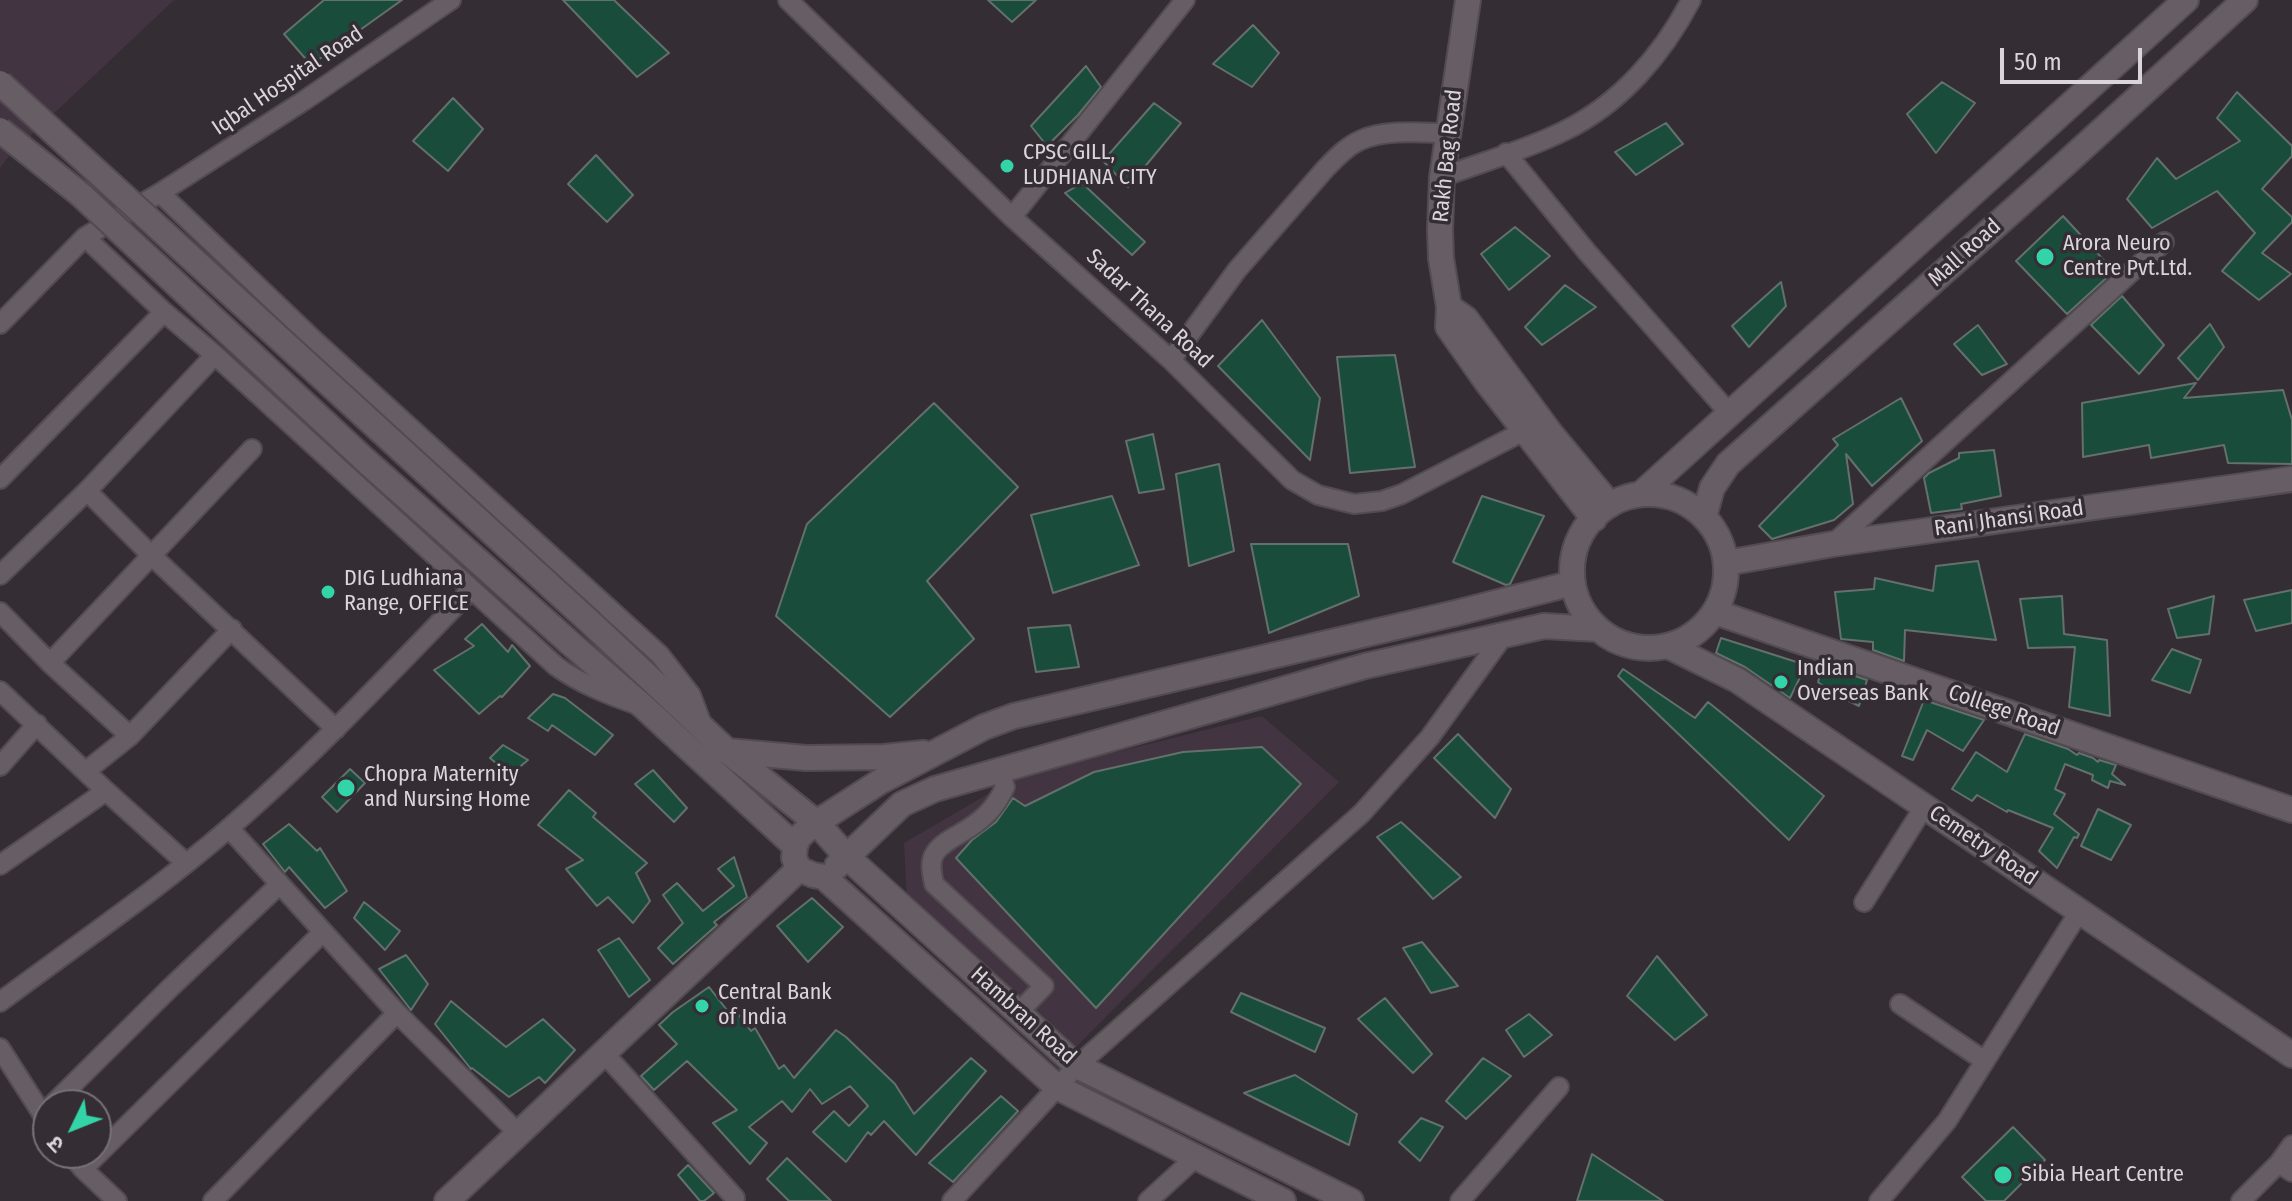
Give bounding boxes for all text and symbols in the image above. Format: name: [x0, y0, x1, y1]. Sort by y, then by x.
street label: Iqbal Hospital Road: [208, 21, 368, 141]
scale bar: [2004, 32, 2146, 82]
text: 50 m: [2014, 48, 2062, 76]
street label: Rakh Bag Road: [1428, 88, 1468, 224]
place label: CPSC GILL, LUDHIANA CITY: [1023, 140, 1157, 192]
marker: CPSC GILL, LUDHIANA CITY: [998, 157, 1016, 175]
street label: Mall Road: [1923, 214, 2007, 292]
place label: Arora Neuro Centre Pvt.Ltd.: [2063, 231, 2192, 282]
street label: Sadar Thana Road: [1080, 244, 1218, 374]
marker: Arora Neuro Centre Pvt.Ltd.: [2034, 246, 2056, 268]
street label: Rani Jhansi Road: [1933, 495, 2085, 543]
place label: DIG Ludhiana Range, OFFICE: [344, 566, 469, 618]
marker: DIG Ludhiana Range, OFFICE: [319, 583, 337, 601]
place label: Indian Overseas Bank: [1797, 656, 1929, 708]
marker: Indian Overseas Bank: [1772, 673, 1790, 691]
street label: College Road: [1945, 680, 2063, 742]
place label: Chopra Maternity and Nursing Home: [364, 762, 530, 814]
marker: Chopra Maternity and Nursing Home: [335, 777, 357, 799]
street label: Cemetry Road: [1924, 800, 2042, 892]
street label: Hambran Road: [965, 962, 1081, 1070]
place label: Central Bank of India: [718, 980, 832, 1032]
marker: Central Bank of India: [693, 997, 711, 1015]
north arrow: [32, 1089, 112, 1169]
text: उ: [41, 1130, 70, 1158]
place label: Sibia Heart Centre: [2021, 1162, 2184, 1188]
marker: Sibia Heart Centre: [1992, 1164, 2014, 1186]

